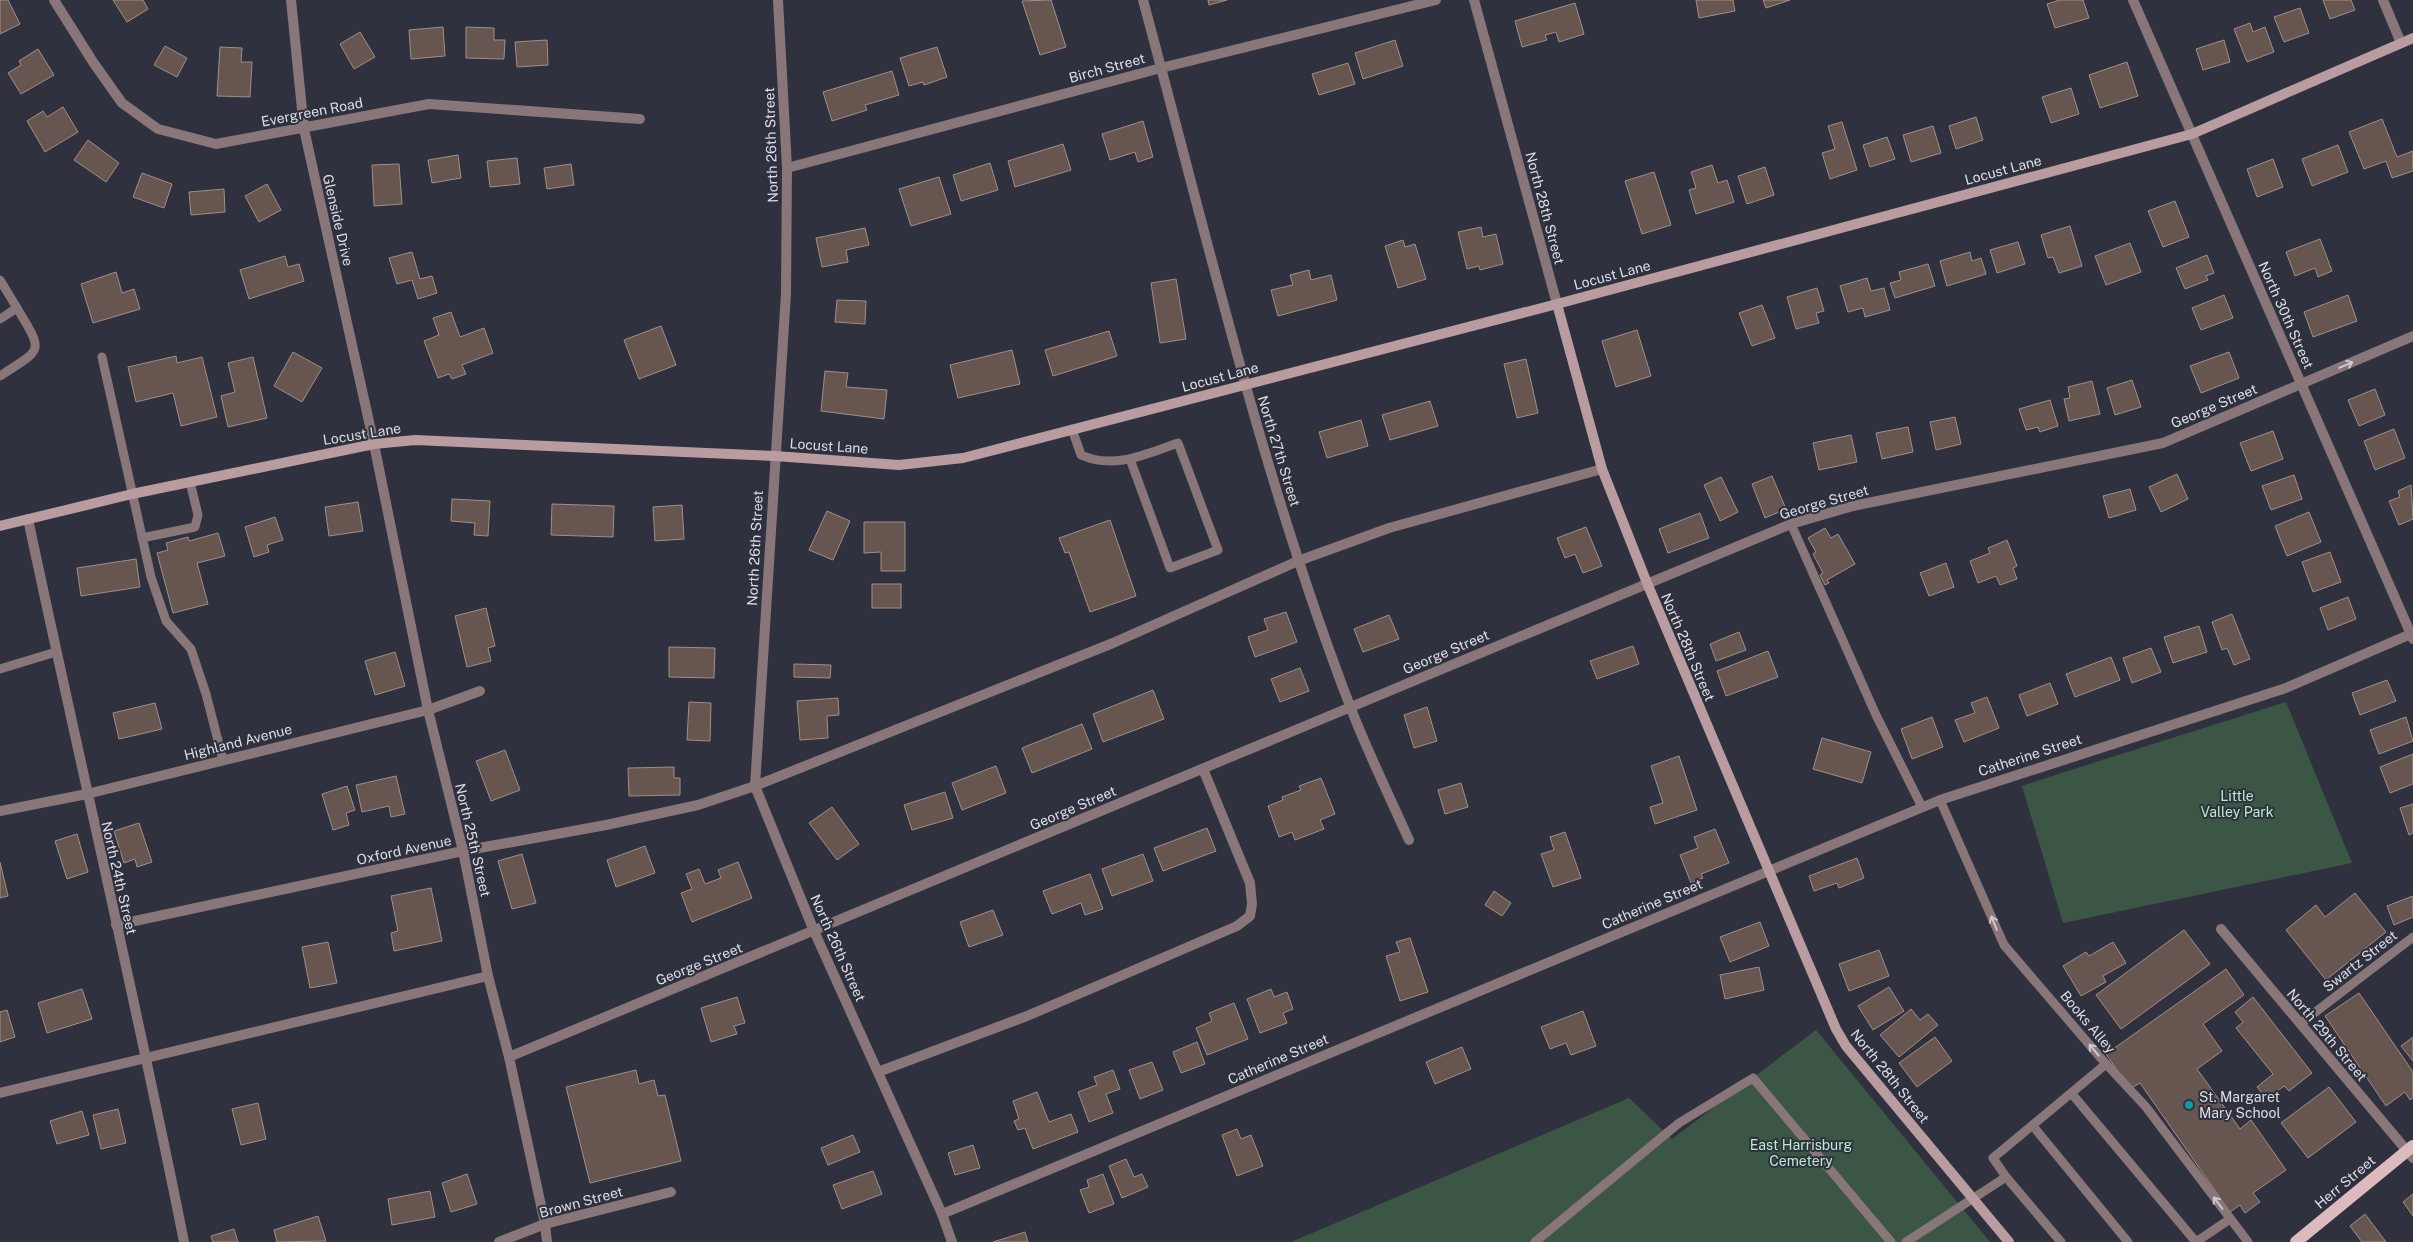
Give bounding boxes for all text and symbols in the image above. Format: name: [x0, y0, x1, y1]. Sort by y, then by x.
street label: Birch Street: [1067, 50, 1147, 86]
street label: North 26th Street: [761, 87, 781, 203]
street label: Evergreen Road: [260, 94, 364, 130]
street label: North 28th Street: [1522, 150, 1568, 266]
street label: Locust Lane: [1963, 152, 2043, 188]
street label: Glenside Drive: [320, 173, 356, 268]
street label: Locust Lane: [1572, 257, 1652, 293]
street label: North 30th Street: [2255, 259, 2317, 371]
street label: Locust Lane: [1180, 359, 1260, 395]
one-way arrow: [2338, 359, 2353, 369]
street label: George Street: [2169, 381, 2259, 431]
street label: North 27th Street: [1255, 394, 1303, 508]
street label: Locust Lane: [322, 420, 402, 448]
street label: Locust Lane: [789, 435, 869, 457]
street label: George Street: [1778, 482, 1870, 522]
street label: North 26th Street: [744, 490, 766, 606]
street label: North 28th Street: [1658, 591, 1718, 703]
street label: George Street: [1401, 627, 1491, 677]
street label: Highland Avenue: [182, 721, 294, 763]
street label: Catherine Street: [1976, 731, 2084, 779]
street label: North 25th Street: [452, 782, 494, 898]
street label: George Street: [1028, 783, 1118, 833]
park label: Little Valley Park: [2200, 788, 2274, 820]
street label: North 24th Street: [98, 820, 140, 936]
street label: Oxford Avenue: [355, 832, 453, 868]
street label: Catherine Street: [1599, 876, 1705, 932]
street label: North 26th Street: [807, 892, 869, 1004]
one-way arrow: [1989, 916, 1998, 931]
street label: Swartz Street: [2320, 927, 2400, 995]
street label: George Street: [653, 939, 745, 989]
street label: North 29th Street: [2284, 986, 2370, 1084]
street label: Books Alley: [2057, 988, 2119, 1057]
street label: North 28th Street: [1847, 1026, 1933, 1126]
street label: Catherine Street: [1225, 1031, 1331, 1087]
one-way arrow: [2089, 1044, 2100, 1057]
place label: St. Margaret Mary School: [2199, 1089, 2281, 1121]
marker: St. Margaret Mary School: [2183, 1099, 2195, 1111]
park label: East Harrisburg Cemetery: [1750, 1137, 1853, 1169]
street label: Herr Street: [2312, 1152, 2378, 1212]
street label: Brown Street: [537, 1183, 625, 1221]
one-way arrow: [2213, 1197, 2224, 1210]

